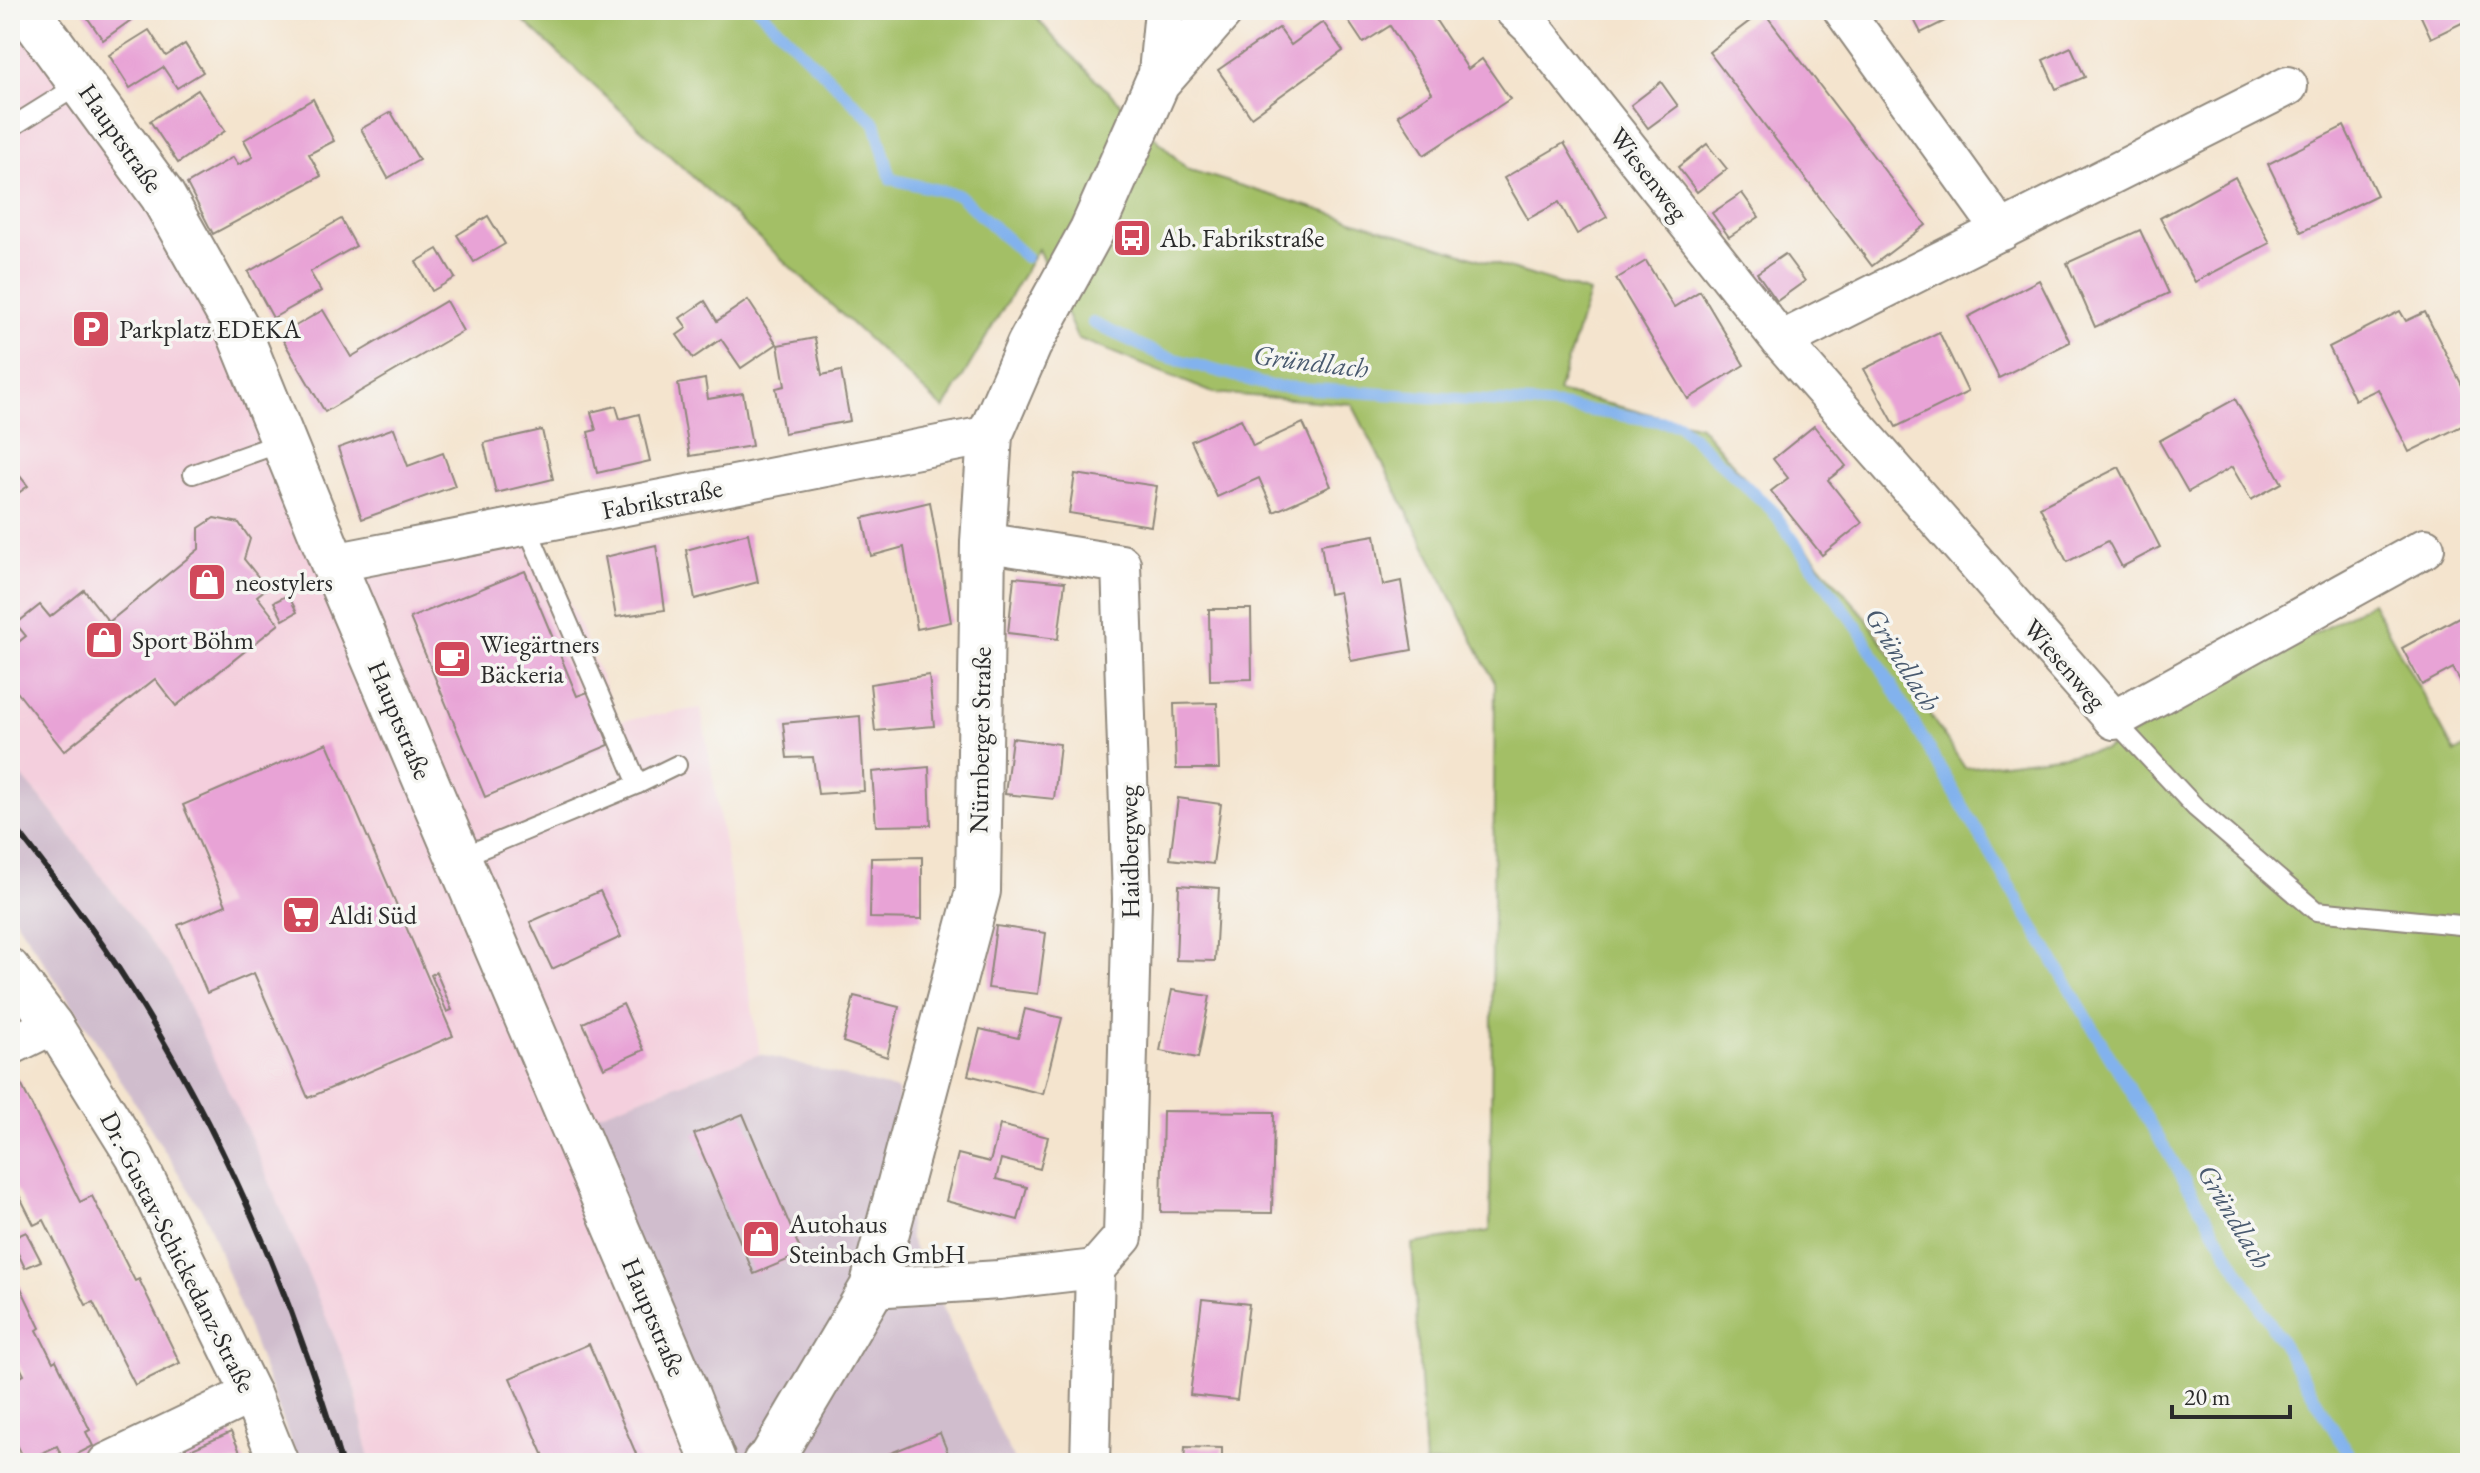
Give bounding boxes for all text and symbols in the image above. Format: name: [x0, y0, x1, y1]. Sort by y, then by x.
street label: Hauptstraße: [71, 77, 171, 199]
street label: Wiesenweg: [1602, 120, 1697, 228]
bus stop icon: Ab. Fabrikstraße: [1111, 217, 1153, 259]
place label: Ab. Fabrikstraße: [1159, 221, 1324, 255]
parking icon: Parkplatz EDEKA: [70, 308, 112, 350]
place label: Parkplatz EDEKA: [119, 312, 302, 346]
water label: Gründlach: [1251, 336, 1371, 386]
street label: Fabrikstraße: [599, 471, 725, 527]
shop icon: neostylers: [186, 561, 228, 603]
place label: neostylers: [235, 565, 333, 599]
water label: Gründlach: [1857, 600, 1949, 718]
street label: Wiesenweg: [2016, 611, 2114, 717]
shop icon: Sport Böhm: [83, 619, 125, 661]
place label: Sport Böhm: [132, 623, 254, 657]
place label: Wiegärtners Bäckeria: [480, 627, 599, 691]
cafe icon: Wiegärtners Bäckeria: [431, 638, 473, 680]
street label: Nürnberger Straße: [961, 646, 999, 834]
street label: Hauptstraße: [360, 656, 440, 784]
street label: Haidbergweg: [1111, 784, 1147, 919]
supermarket icon: Aldi Süd: [280, 894, 322, 936]
place label: Aldi Süd: [328, 898, 418, 932]
street label: Dr.-Gustav-Schickedanz-Straße: [92, 1106, 264, 1398]
water label: Gründlach: [2190, 1157, 2280, 1275]
place label: Autohaus Steinbach GmbH: [788, 1207, 966, 1271]
shop icon: Autohaus Steinbach GmbH: [740, 1218, 782, 1260]
street label: Hauptstraße: [614, 1253, 694, 1381]
scale bar: [2172, 1369, 2290, 1419]
text: 20 m: [2184, 1381, 2231, 1412]

